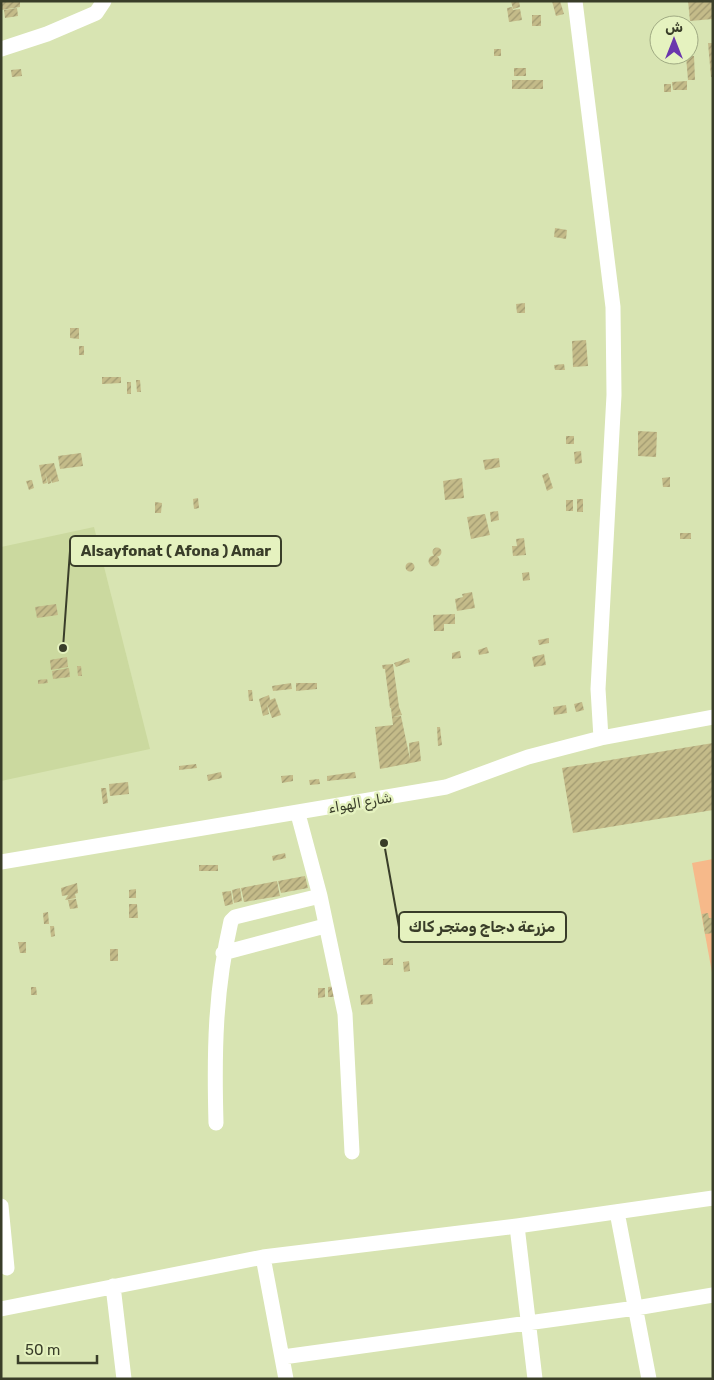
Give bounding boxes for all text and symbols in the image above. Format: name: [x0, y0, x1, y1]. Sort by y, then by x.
north arrow: [649, 15, 699, 65]
text: ش: [665, 19, 683, 36]
callout: Alsayfonat ( Afona ) Amar: [70, 536, 281, 566]
text: Alsayfonat ( Afona ) Amar: [81, 542, 271, 560]
street label: شارع الهواء: [327, 789, 394, 819]
callout: مزرعة دجاج ومتجر كاك: [399, 912, 566, 942]
text: مزرعة دجاج ومتجر كاك: [409, 918, 556, 937]
scale bar: [18, 1332, 96, 1364]
text: 50 m: [25, 1341, 60, 1359]

